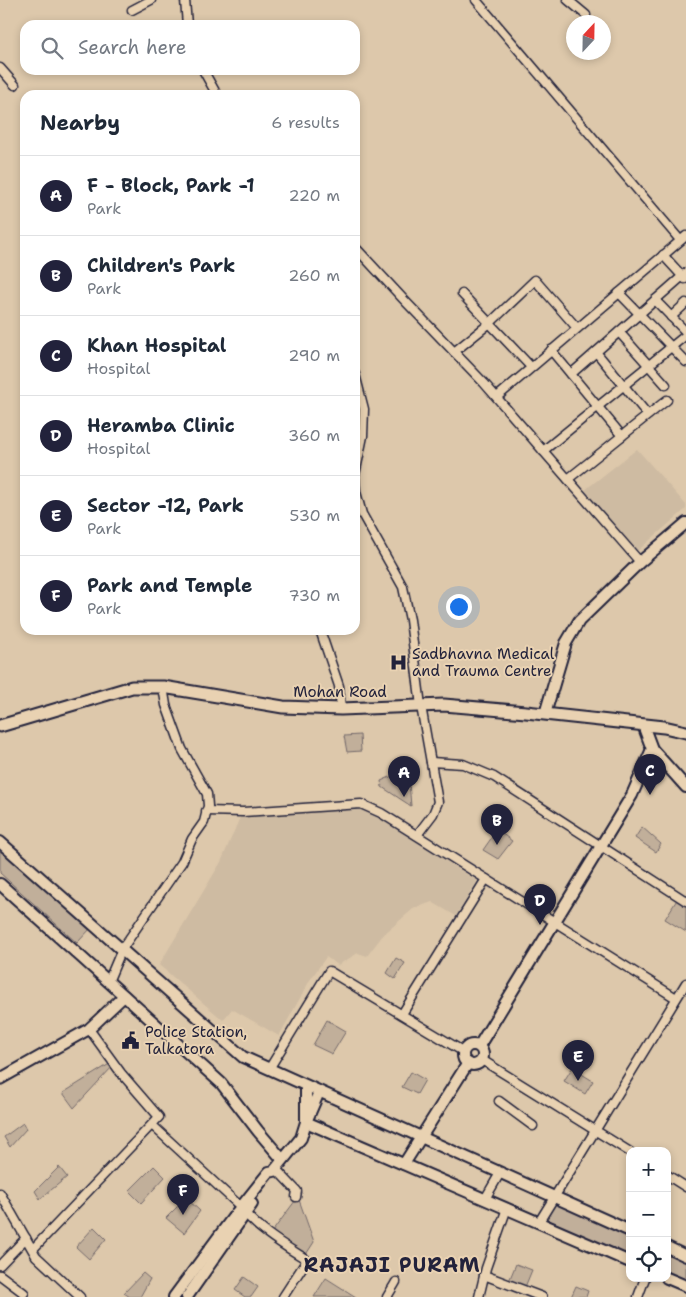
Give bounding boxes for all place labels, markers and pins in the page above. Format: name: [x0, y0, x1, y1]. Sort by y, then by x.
place label: Sadbhavna Medical and Trauma Centre: [412, 644, 555, 681]
hospital icon: Sadbhavna Medical and Trauma Centre: [388, 653, 408, 673]
pin: C: [634, 754, 666, 795]
pin: A: [388, 756, 420, 797]
pin: B: [481, 804, 513, 845]
pin: D: [524, 884, 556, 925]
place label: Police Station, Talkatora: [145, 1022, 247, 1059]
public building icon: Police Station, Talkatora: [121, 1031, 141, 1051]
pin: E: [562, 1040, 594, 1081]
pin: F: [167, 1174, 199, 1215]

